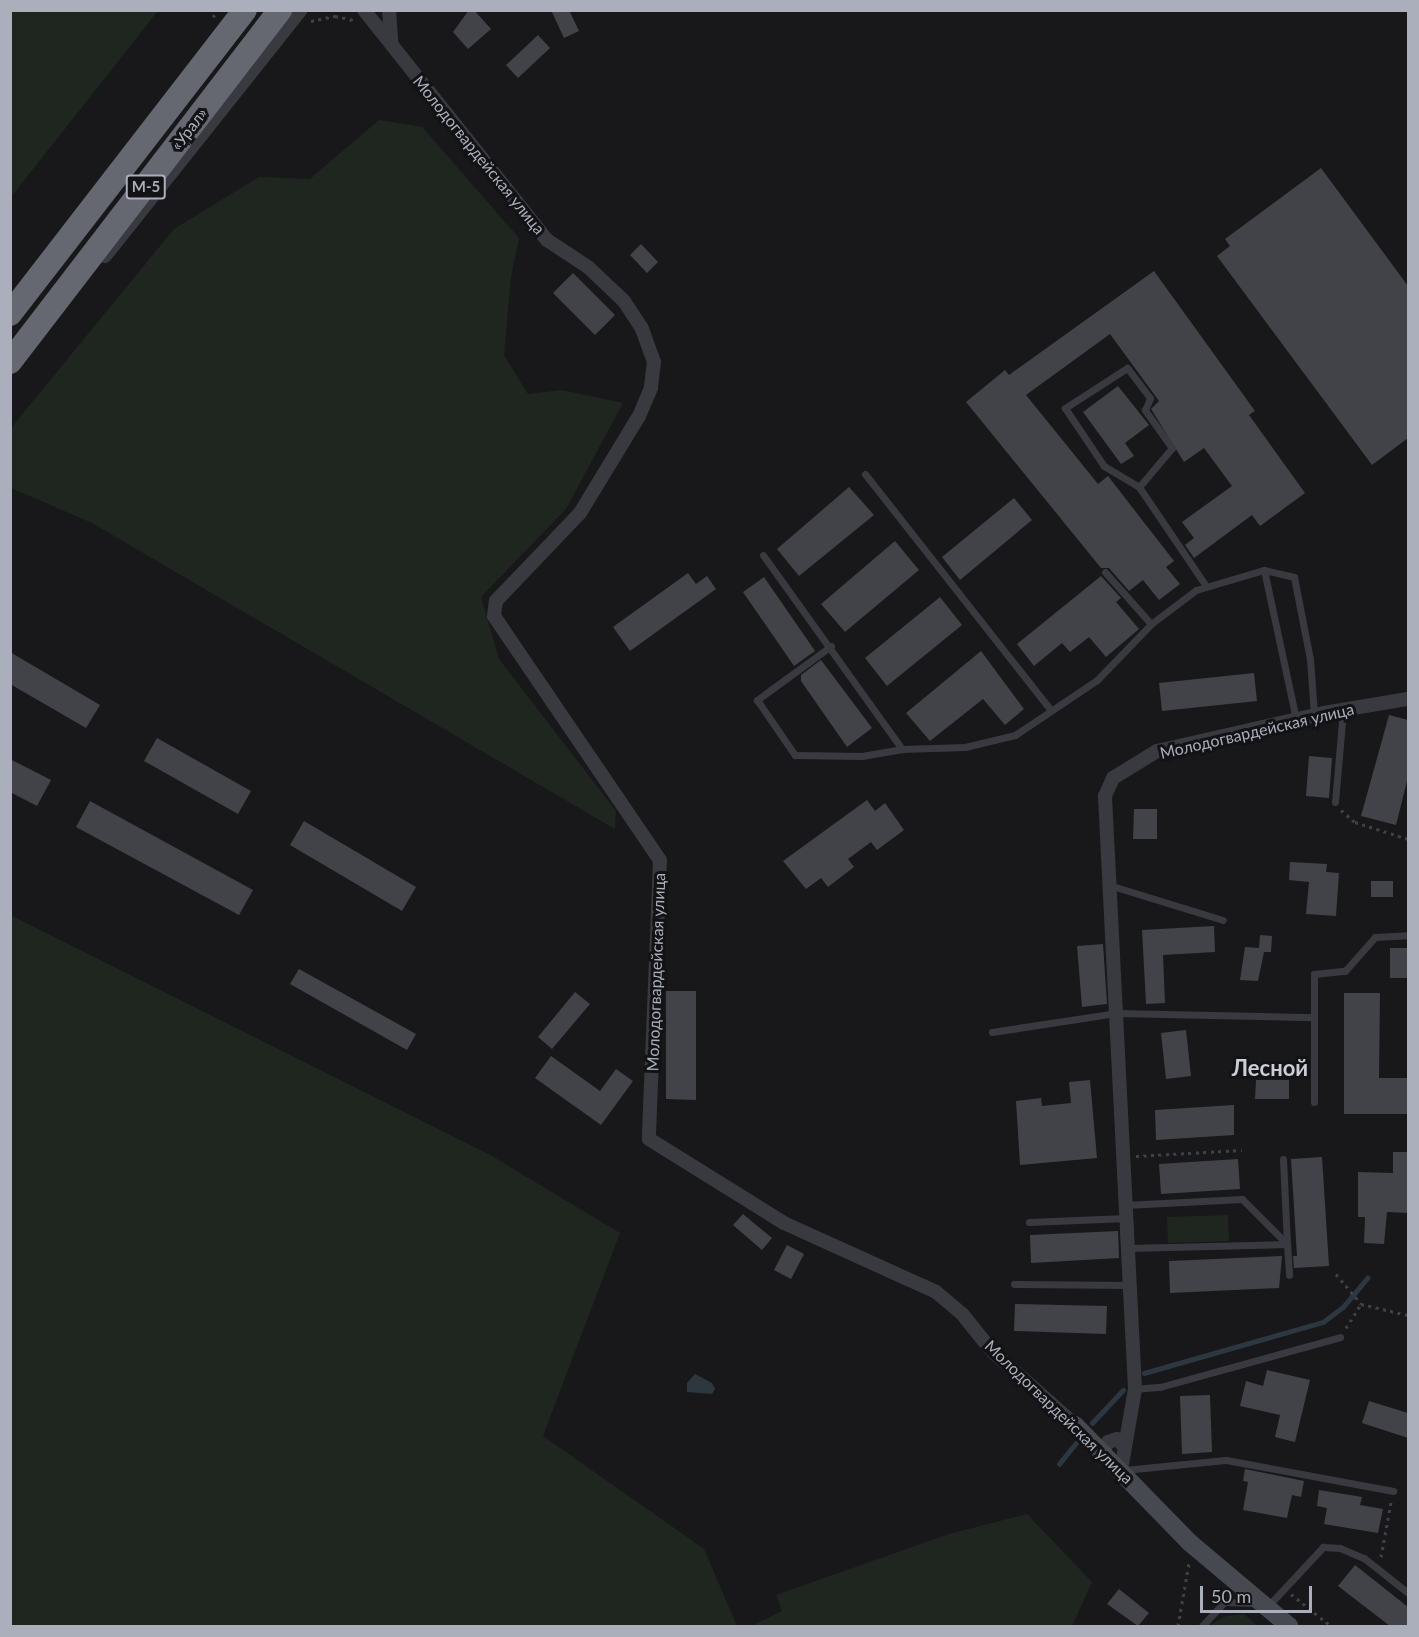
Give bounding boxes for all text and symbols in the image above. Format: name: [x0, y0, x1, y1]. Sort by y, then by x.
street label: Молодогвардейская улица: [409, 72, 549, 238]
street label: «Урал»: [167, 104, 211, 154]
road number: М-5: [125, 175, 167, 199]
street label: Молодогвардейская улица: [1158, 699, 1356, 763]
street label: Молодогвардейская улица: [643, 872, 669, 1072]
district label: Лесной: [1232, 1055, 1308, 1081]
street label: Молодогвардейская улица: [981, 1336, 1137, 1488]
scale bar: [1203, 1574, 1316, 1612]
text: 50 m: [1211, 1585, 1251, 1607]

